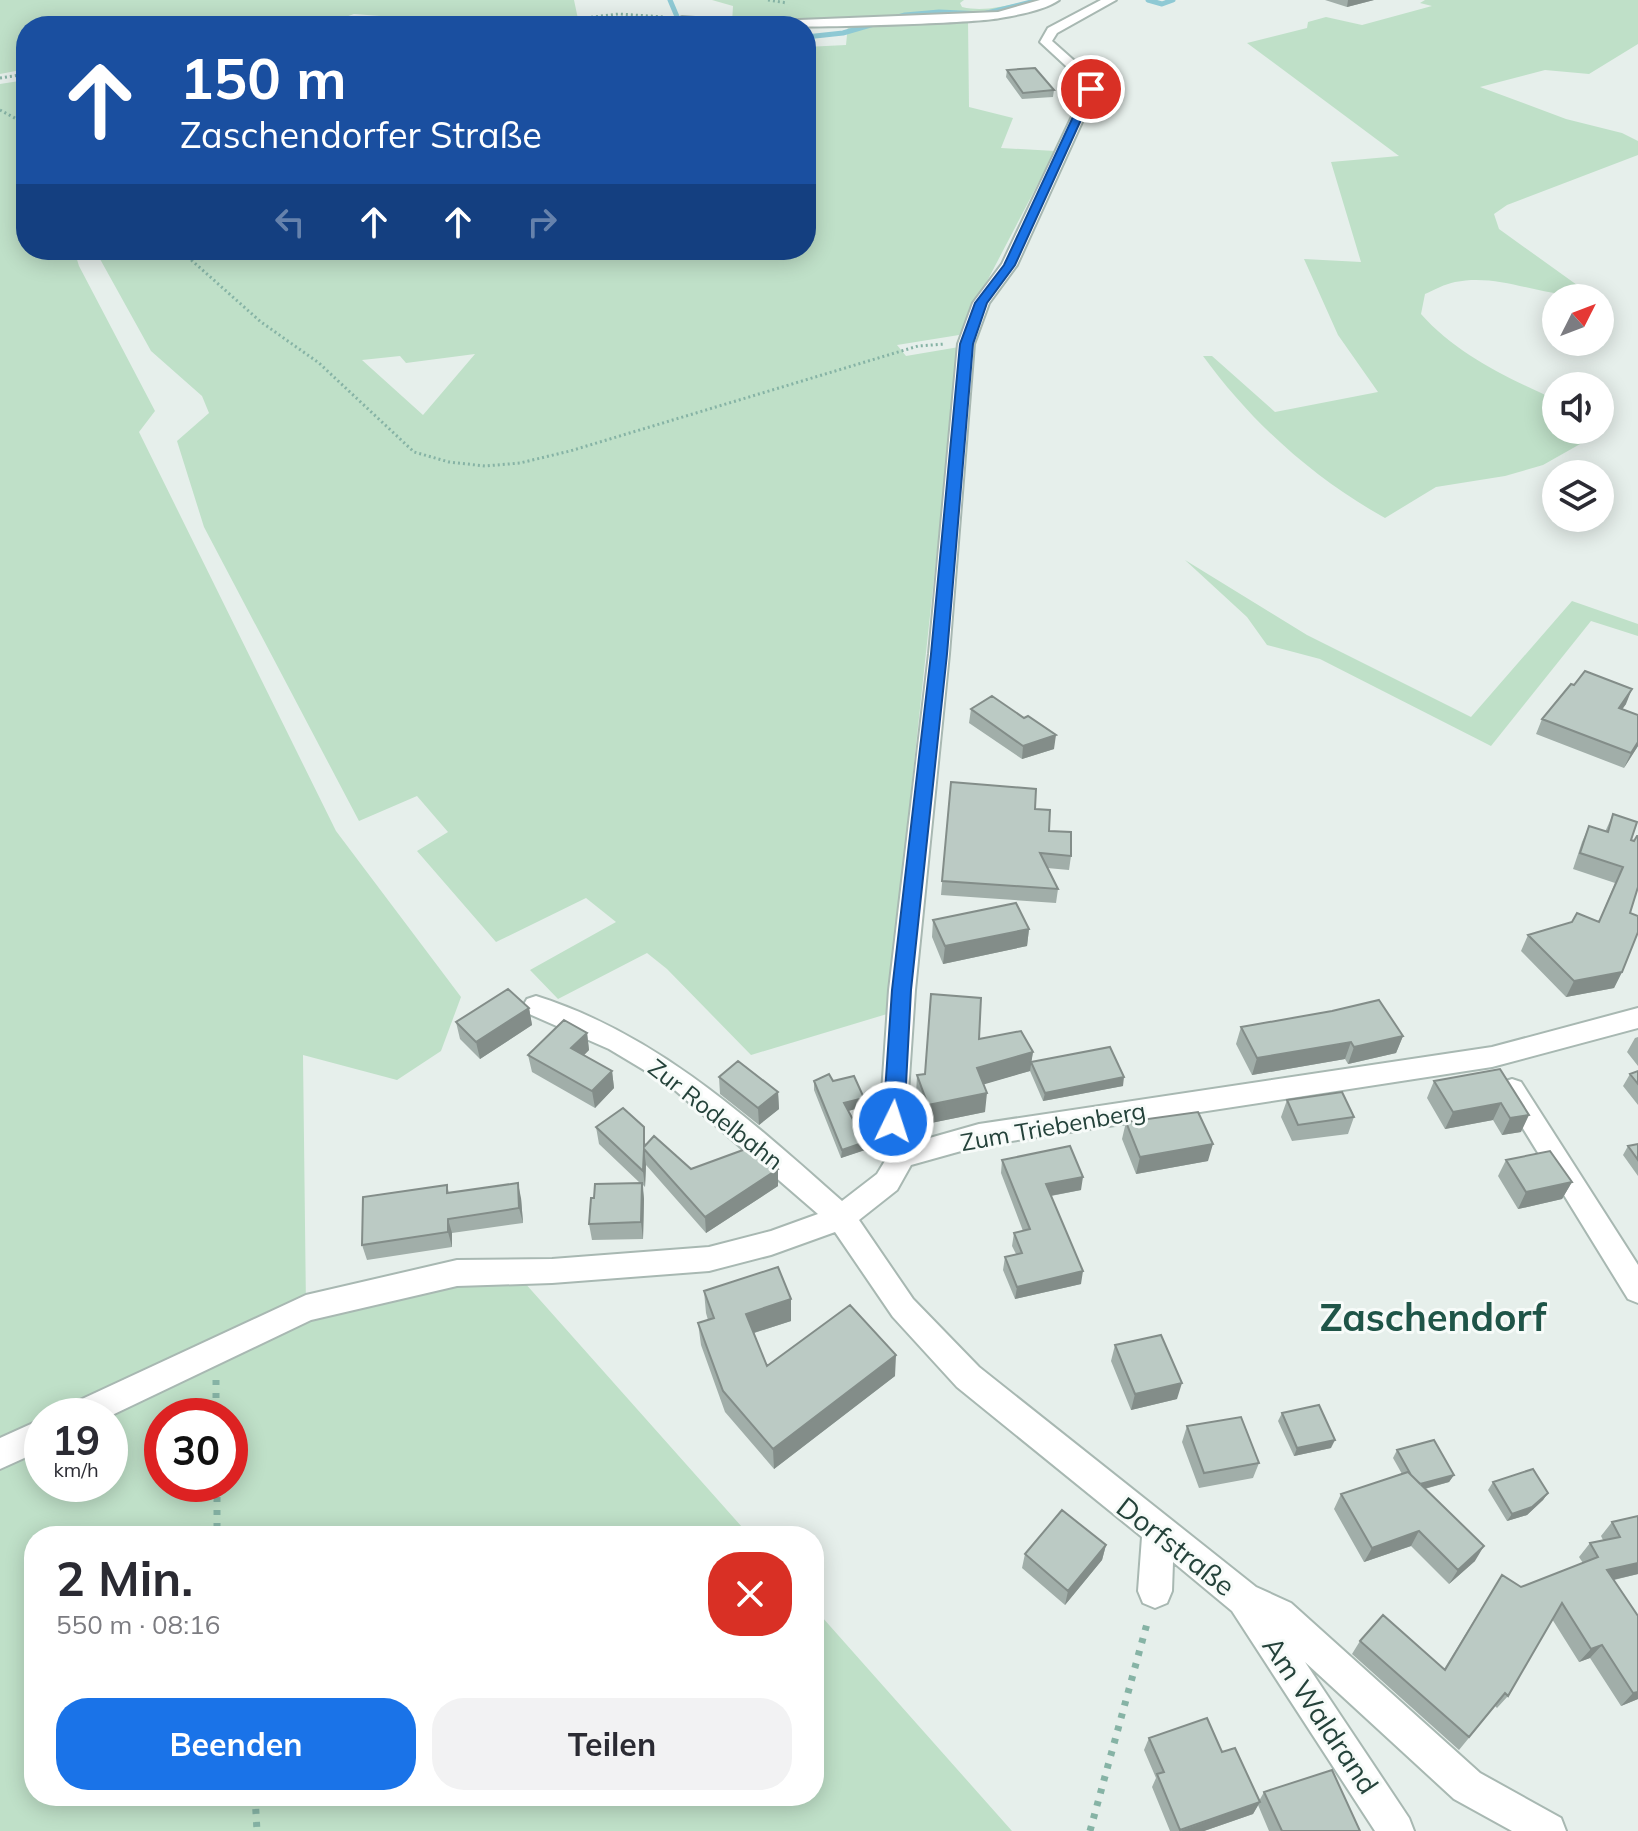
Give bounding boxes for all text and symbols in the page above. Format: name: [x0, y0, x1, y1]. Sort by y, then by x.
text: 150 m: [180, 43, 347, 113]
icon: ahead: [48, 48, 152, 152]
pin: [1057, 55, 1125, 123]
icon: arrive: [1069, 67, 1113, 111]
text: Zaschendorfer Straße: [180, 112, 542, 157]
icon: left: [268, 200, 312, 244]
icon: ahead: [352, 200, 396, 244]
icon: ahead: [436, 200, 480, 244]
icon: right: [520, 200, 564, 244]
north arrow: [1542, 284, 1614, 356]
map controls: [1542, 284, 1614, 532]
button: sound: [1542, 372, 1614, 444]
button: layers: [1542, 460, 1614, 532]
street label: Zur Rodelbahn: [643, 1052, 789, 1176]
position arrow: [851, 1080, 935, 1164]
street label: Zum Triebenberg: [958, 1095, 1148, 1157]
district label: Zaschendorf: [1319, 1293, 1548, 1341]
speed limit sign: 30: [144, 1398, 248, 1502]
text: 19: [52, 1415, 100, 1465]
text: km/h: [53, 1457, 99, 1482]
street label: Dorfstraße: [1110, 1489, 1242, 1603]
text: 2 Min.: [56, 1548, 193, 1608]
button: close: [708, 1552, 792, 1636]
text: 550 m · 08:16: [56, 1608, 220, 1641]
street label: Am Waldrand: [1256, 1630, 1386, 1800]
button: Beenden: [56, 1698, 416, 1790]
button: Teilen: [432, 1698, 792, 1790]

